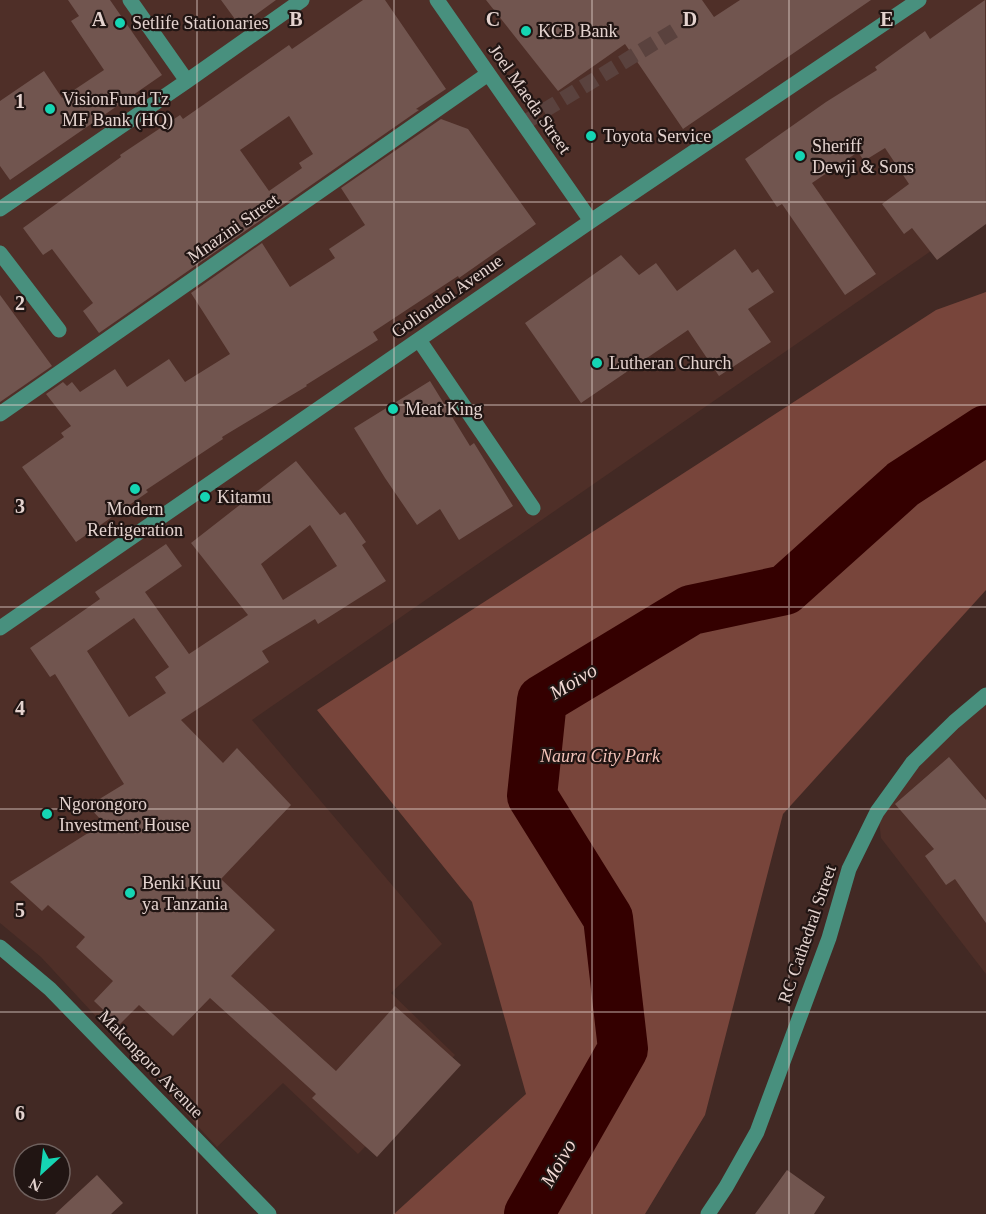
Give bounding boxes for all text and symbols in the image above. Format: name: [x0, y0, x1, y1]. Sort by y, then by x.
text: A: [92, 8, 107, 30]
text: B: [289, 8, 303, 30]
text: C: [486, 8, 500, 30]
text: D: [683, 8, 697, 30]
text: E: [880, 8, 894, 30]
place label: Setlife Stationaries: [132, 13, 268, 33]
marker: Setlife Stationaries: [113, 16, 127, 30]
place label: KCB Bank: [538, 21, 618, 41]
marker: KCB Bank: [519, 24, 533, 38]
street label: Joel Maeda Street: [485, 40, 575, 158]
place label: VisionFund Tz MF Bank (HQ): [62, 89, 173, 131]
text: 1: [15, 90, 25, 112]
marker: VisionFund Tz MF Bank (HQ): [43, 102, 57, 116]
place label: Toyota Service: [603, 126, 711, 146]
marker: Toyota Service: [584, 129, 598, 143]
place label: Sheriff Dewji & Sons: [812, 136, 914, 177]
marker: Sheriff Dewji & Sons: [793, 149, 807, 163]
street label: Mnazini Street: [184, 189, 282, 267]
street label: Goliondoi Avenue: [388, 250, 506, 342]
text: 2: [15, 292, 25, 314]
place label: Lutheran Church: [609, 353, 731, 373]
marker: Lutheran Church: [590, 356, 604, 370]
place label: Meat King: [405, 399, 482, 419]
marker: Meat King: [386, 402, 400, 416]
marker: Modern Refrigeration: [128, 482, 142, 496]
place label: Kitamu: [217, 487, 271, 507]
marker: Kitamu: [198, 490, 212, 504]
text: 3: [15, 495, 25, 517]
place label: Modern Refrigeration: [87, 499, 183, 540]
water label: Moivo: [545, 658, 601, 704]
text: 4: [15, 697, 25, 719]
park label: Naura City Park: [539, 746, 661, 766]
place label: Ngorongoro Investment House: [59, 794, 189, 835]
marker: Ngorongoro Investment House: [40, 807, 54, 821]
street label: RC Cathedral Street: [774, 862, 840, 1006]
place label: Benki Kuu ya Tanzania: [142, 873, 228, 914]
marker: Benki Kuu ya Tanzania: [123, 886, 137, 900]
text: 5: [15, 899, 25, 921]
street label: Makongoro Avenue: [94, 1006, 208, 1122]
text: 6: [15, 1102, 25, 1124]
water label: Moivo: [535, 1135, 580, 1191]
north arrow: [12, 1142, 72, 1202]
text: N: [26, 1175, 44, 1195]

